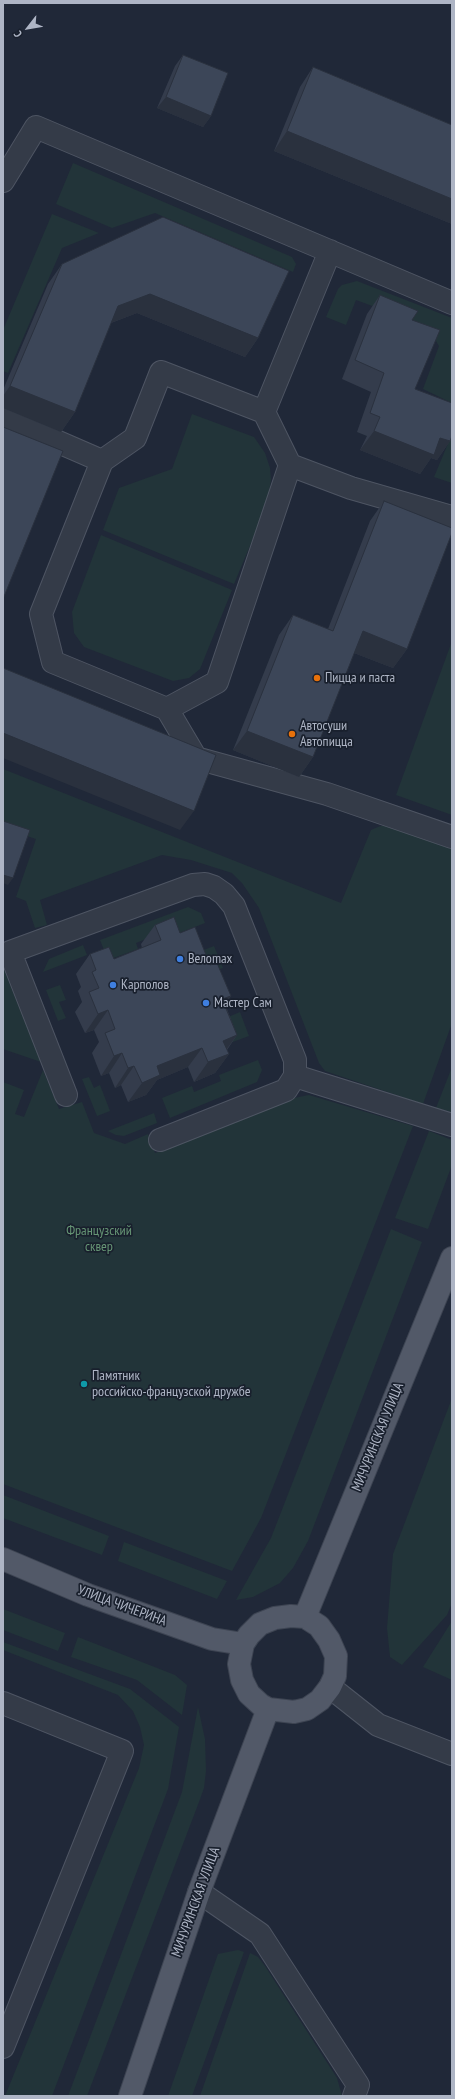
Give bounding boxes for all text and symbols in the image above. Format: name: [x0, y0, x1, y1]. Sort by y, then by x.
north arrow: [8, 8, 48, 48]
text: С: [10, 28, 25, 40]
place label: Пицца и паста: [325, 670, 395, 686]
marker: Пицца и паста: [312, 673, 322, 683]
place label: Автосуши Автопицца: [300, 718, 353, 750]
marker: Автосуши Автопицца: [287, 729, 297, 739]
place label: Велоmax: [188, 951, 232, 967]
marker: Велоmax: [175, 954, 185, 964]
place label: Карполов: [121, 977, 169, 993]
marker: Карполов: [108, 980, 118, 990]
place label: Мастер Сам: [214, 995, 272, 1011]
marker: Мастер Сам: [201, 998, 211, 1008]
park label: Французский сквер: [66, 1223, 132, 1256]
place label: Памятник российско-французской дружбе: [92, 1368, 251, 1400]
marker: Памятник российско-французской дружбе: [79, 1379, 89, 1389]
street label: МИЧУРИНСКАЯ УЛИЦА: [349, 1380, 407, 1494]
street label: УЛИЦА ЧИЧЕРИНА: [75, 1582, 169, 1630]
street label: МИЧУРИНСКАЯ УЛИЦА: [168, 1845, 224, 1959]

